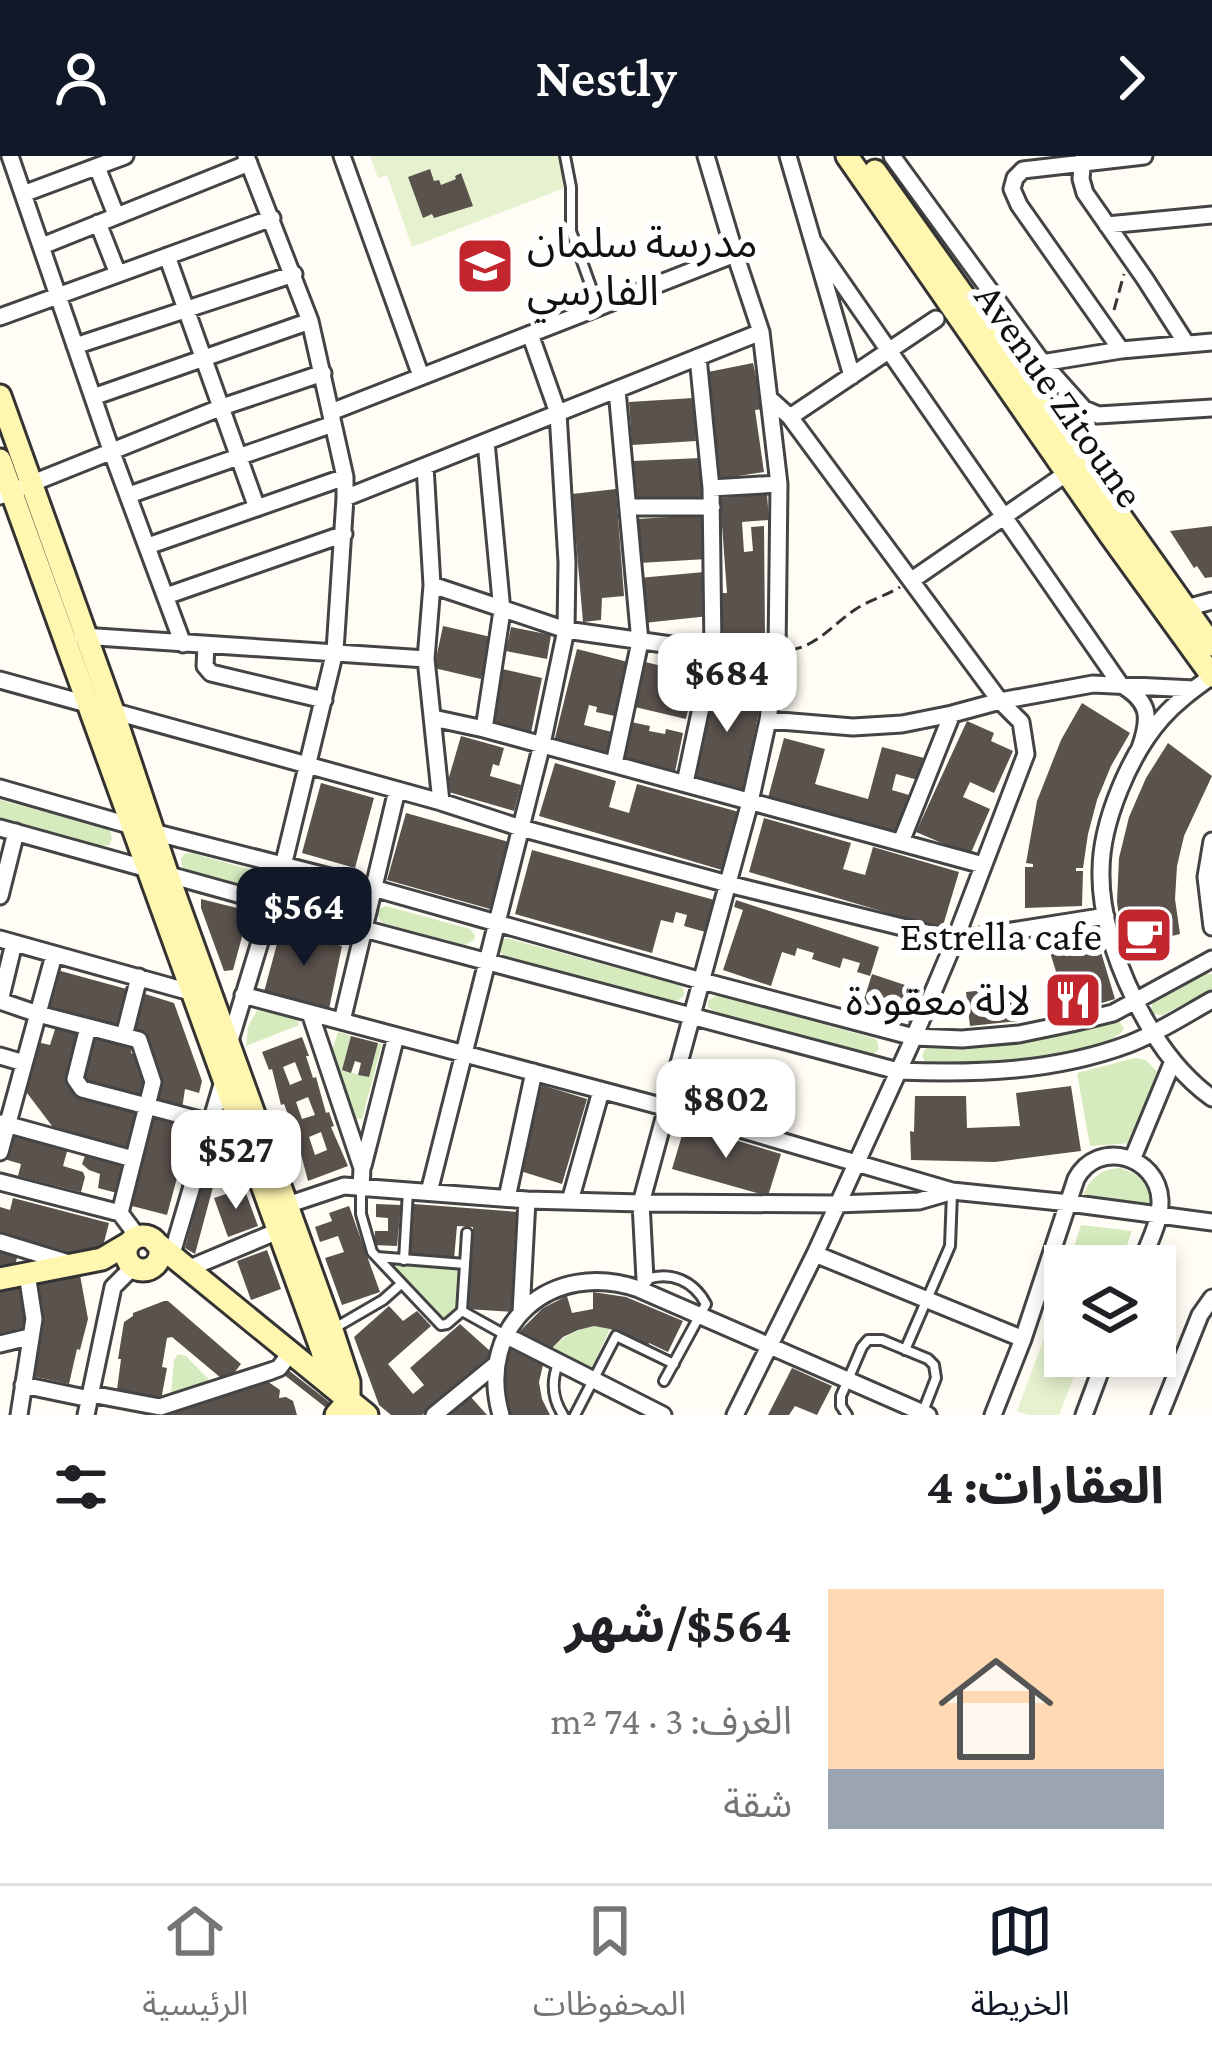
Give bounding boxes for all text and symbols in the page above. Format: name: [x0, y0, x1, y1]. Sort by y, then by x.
icon: person: [48, 45, 114, 111]
icon: forward: [1098, 45, 1164, 111]
text: Nestly: [535, 48, 677, 108]
place label: مدرسة سلمان الفارسي: [527, 219, 758, 322]
school or university icon: مدرسة سلمان الفارسي: [454, 235, 516, 297]
street label: Avenue Zitoune: [966, 274, 1154, 516]
pin: $684: [656, 633, 798, 735]
text: $684: [685, 650, 769, 693]
pin: $564: [233, 867, 375, 969]
text: $564: [264, 884, 344, 927]
cafe icon: Estrella cafe: [1113, 904, 1175, 966]
place label: Estrella cafe: [899, 912, 1102, 959]
restaurant icon: لالة معقودة: [1042, 969, 1104, 1031]
place label: لالة معقودة: [846, 977, 1031, 1025]
pin: $802: [655, 1059, 797, 1161]
text: $802: [683, 1076, 769, 1119]
pin: $527: [165, 1110, 307, 1212]
text: $527: [198, 1127, 274, 1170]
map controls: [1044, 1245, 1176, 1377]
button: layers: [1044, 1245, 1176, 1377]
icon: filters: [48, 1454, 114, 1520]
text: العقارات: 4: [926, 1457, 1164, 1514]
text: $564/شهر: [565, 1596, 792, 1653]
icon: home: [924, 1637, 1068, 1781]
text: الغرف: 3 · 74 m²: [550, 1699, 792, 1742]
text: شقة: [723, 1782, 792, 1825]
tab: الرئيسية: [142, 1898, 248, 2039]
tab: المحفوظات: [533, 1898, 686, 2039]
tab: الخريطة: [971, 1898, 1070, 2039]

